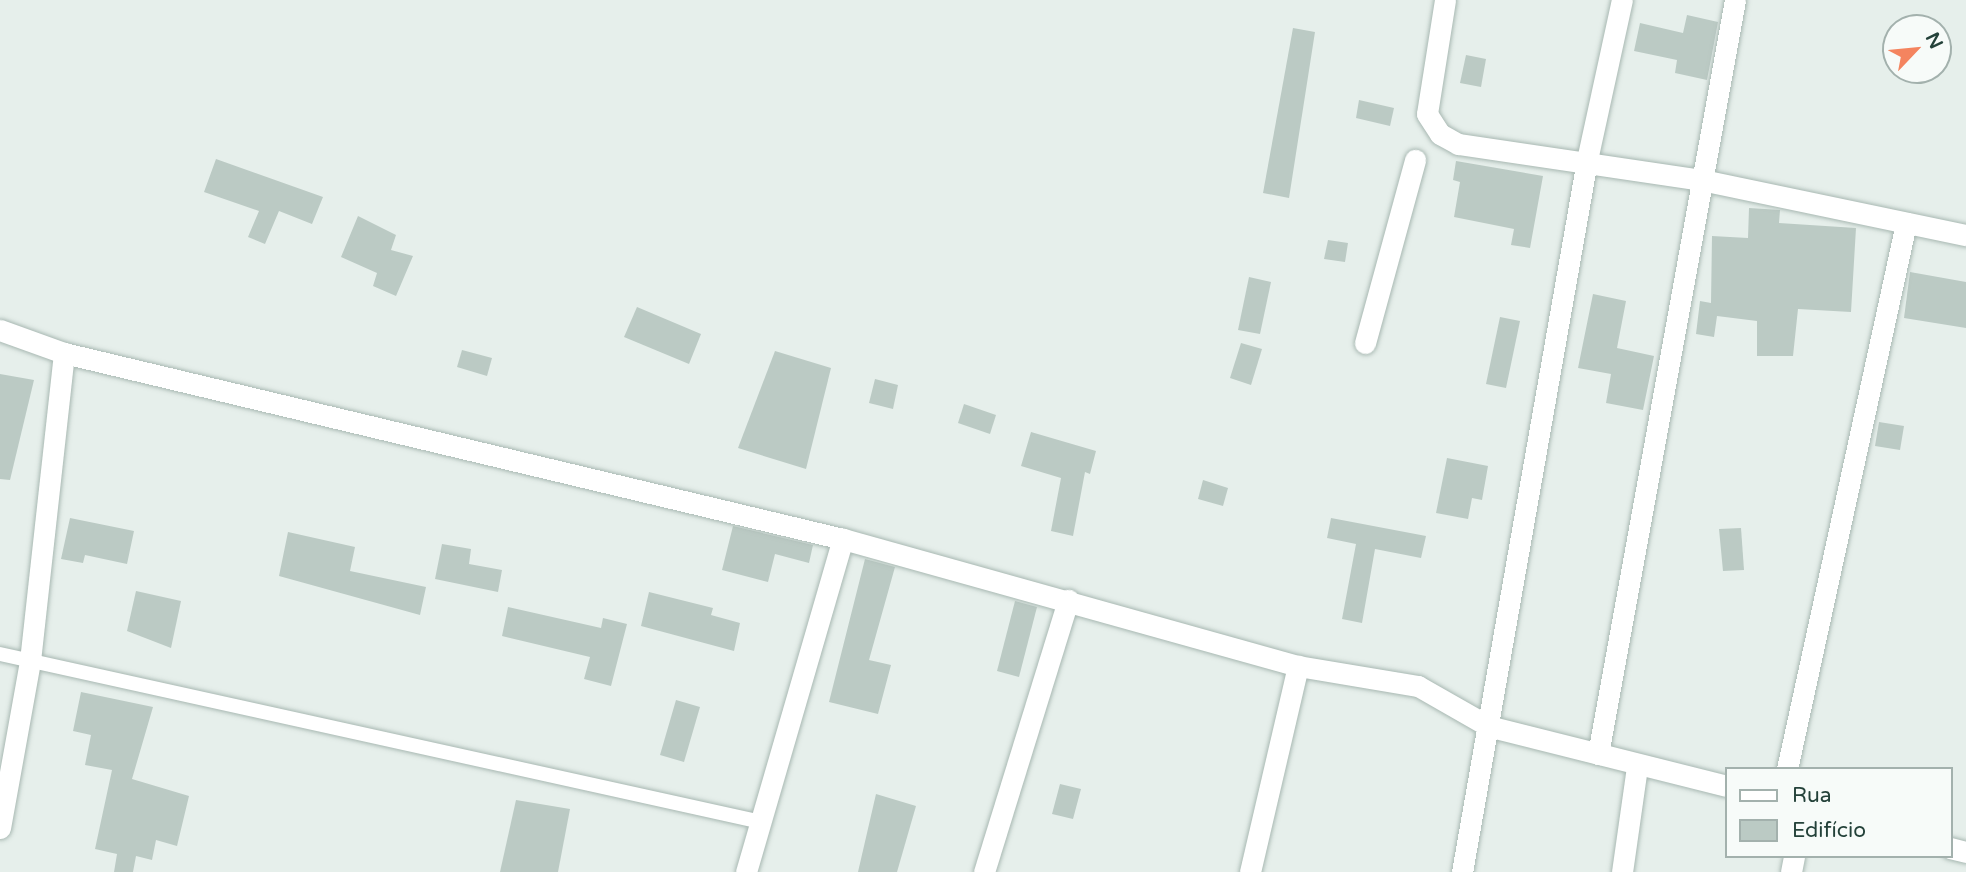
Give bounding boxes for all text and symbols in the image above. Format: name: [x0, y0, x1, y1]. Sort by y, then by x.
north arrow: [1882, 14, 1952, 84]
text: N: [1921, 29, 1947, 52]
legend: [1724, 767, 1952, 858]
text: Rua: [1792, 783, 1832, 808]
text: Edifício: [1792, 818, 1866, 843]

